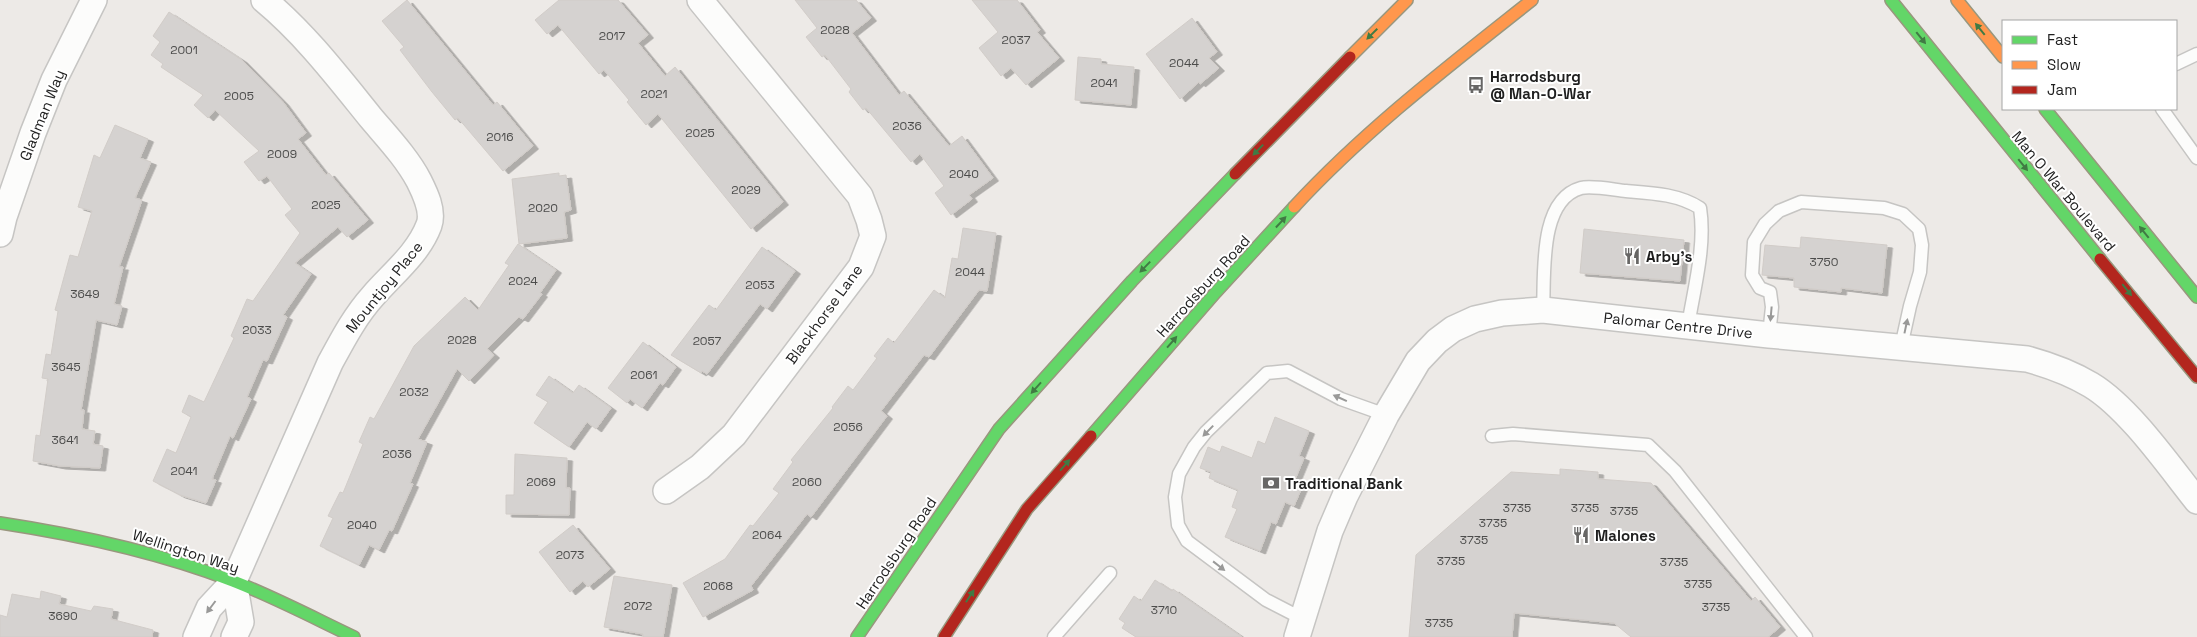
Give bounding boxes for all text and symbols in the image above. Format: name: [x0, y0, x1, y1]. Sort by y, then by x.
legend: [2002, 20, 2177, 110]
house number: 2028: [820, 22, 850, 38]
one-way arrow: [1975, 23, 1986, 36]
house number: 2017: [599, 28, 626, 44]
one-way arrow: [1366, 28, 1378, 40]
text: Fast: [2047, 30, 2078, 49]
one-way arrow: [1916, 31, 1927, 44]
house number: 2037: [1002, 32, 1031, 48]
house number: 2001: [170, 42, 198, 58]
house number: 2044: [1169, 55, 1199, 71]
text: Slow: [2047, 55, 2081, 74]
street label: Gladman Way: [15, 67, 69, 163]
place label: Harrodsburg @ Man-O-War: [1490, 67, 1591, 103]
house number: 2041: [1090, 75, 1118, 91]
bus stop icon: Harrodsburg @ Man-O-War: [1466, 75, 1486, 95]
text: Jam: [2047, 80, 2077, 99]
house number: 2021: [640, 86, 668, 102]
house number: 2005: [224, 88, 254, 104]
house number: 2036: [892, 118, 922, 134]
house number: 2025: [685, 125, 715, 141]
street label: Man O War Boulevard: [2008, 127, 2120, 255]
house number: 2016: [486, 129, 514, 145]
one-way arrow: [1252, 144, 1264, 156]
house number: 2009: [267, 146, 297, 162]
one-way arrow: [2017, 158, 2028, 171]
house number: 2040: [949, 166, 979, 182]
house number: 2029: [731, 182, 761, 198]
house number: 2025: [311, 197, 341, 213]
house number: 2020: [528, 200, 558, 216]
one-way arrow: [1275, 216, 1287, 228]
one-way arrow: [2139, 226, 2150, 239]
street label: Harrodsburg Road: [1152, 231, 1254, 341]
street label: Mountjoy Place: [341, 237, 427, 337]
restaurant icon: Arby's: [1622, 246, 1642, 266]
place label: Arby's: [1646, 247, 1693, 266]
house number: 3750: [1810, 254, 1838, 270]
street label: Blackhorse Lane: [781, 260, 867, 368]
one-way arrow: [1140, 261, 1152, 273]
house number: 2044: [955, 264, 985, 280]
house number: 2024: [508, 273, 538, 289]
house number: 2053: [745, 277, 775, 293]
one-way arrow: [2121, 283, 2132, 296]
house number: 3649: [70, 286, 100, 302]
one-way arrow: [1767, 306, 1775, 322]
street label: Palomar Centre Drive: [1602, 308, 1754, 342]
one-way arrow: [1902, 318, 1910, 334]
house number: 2033: [242, 322, 272, 338]
house number: 2028: [447, 332, 477, 348]
house number: 2057: [693, 333, 722, 349]
one-way arrow: [1166, 337, 1178, 349]
house number: 3645: [51, 359, 81, 375]
house number: 2061: [630, 367, 658, 383]
one-way arrow: [1030, 381, 1042, 393]
house number: 2032: [399, 384, 429, 400]
one-way arrow: [1333, 394, 1347, 402]
house number: 2056: [833, 419, 863, 435]
one-way arrow: [1202, 424, 1214, 436]
house number: 3641: [52, 432, 78, 448]
house number: 2036: [382, 446, 412, 462]
one-way arrow: [1060, 459, 1071, 472]
house number: 2041: [170, 463, 198, 479]
bank icon: Traditional Bank: [1261, 473, 1281, 493]
house number: 2069: [526, 474, 556, 490]
house number: 2060: [792, 474, 822, 490]
place label: Traditional Bank: [1285, 474, 1403, 493]
street label: Harrodsburg Road: [852, 493, 940, 613]
house number: 3735: [1503, 500, 1531, 516]
house number: 3735: [1571, 500, 1599, 516]
house number: 3735: [1610, 503, 1638, 519]
house number: 3735: [1479, 515, 1507, 531]
house number: 2040: [347, 517, 377, 533]
street label: Wellington Way: [130, 525, 242, 577]
restaurant icon: Malones: [1571, 525, 1591, 545]
place label: Malones: [1595, 526, 1656, 545]
house number: 2064: [752, 527, 782, 543]
house number: 3735: [1460, 532, 1488, 548]
house number: 2073: [556, 547, 584, 563]
house number: 3735: [1437, 553, 1465, 569]
house number: 3735: [1660, 554, 1688, 570]
one-way arrow: [1212, 561, 1225, 572]
house number: 3735: [1684, 576, 1712, 592]
house number: 2068: [703, 578, 733, 594]
one-way arrow: [965, 589, 975, 603]
house number: 2072: [624, 598, 652, 614]
house number: 3735: [1702, 599, 1730, 615]
one-way arrow: [206, 600, 216, 614]
house number: 3710: [1151, 602, 1177, 618]
house number: 3690: [48, 608, 78, 624]
house number: 3735: [1425, 615, 1453, 631]

